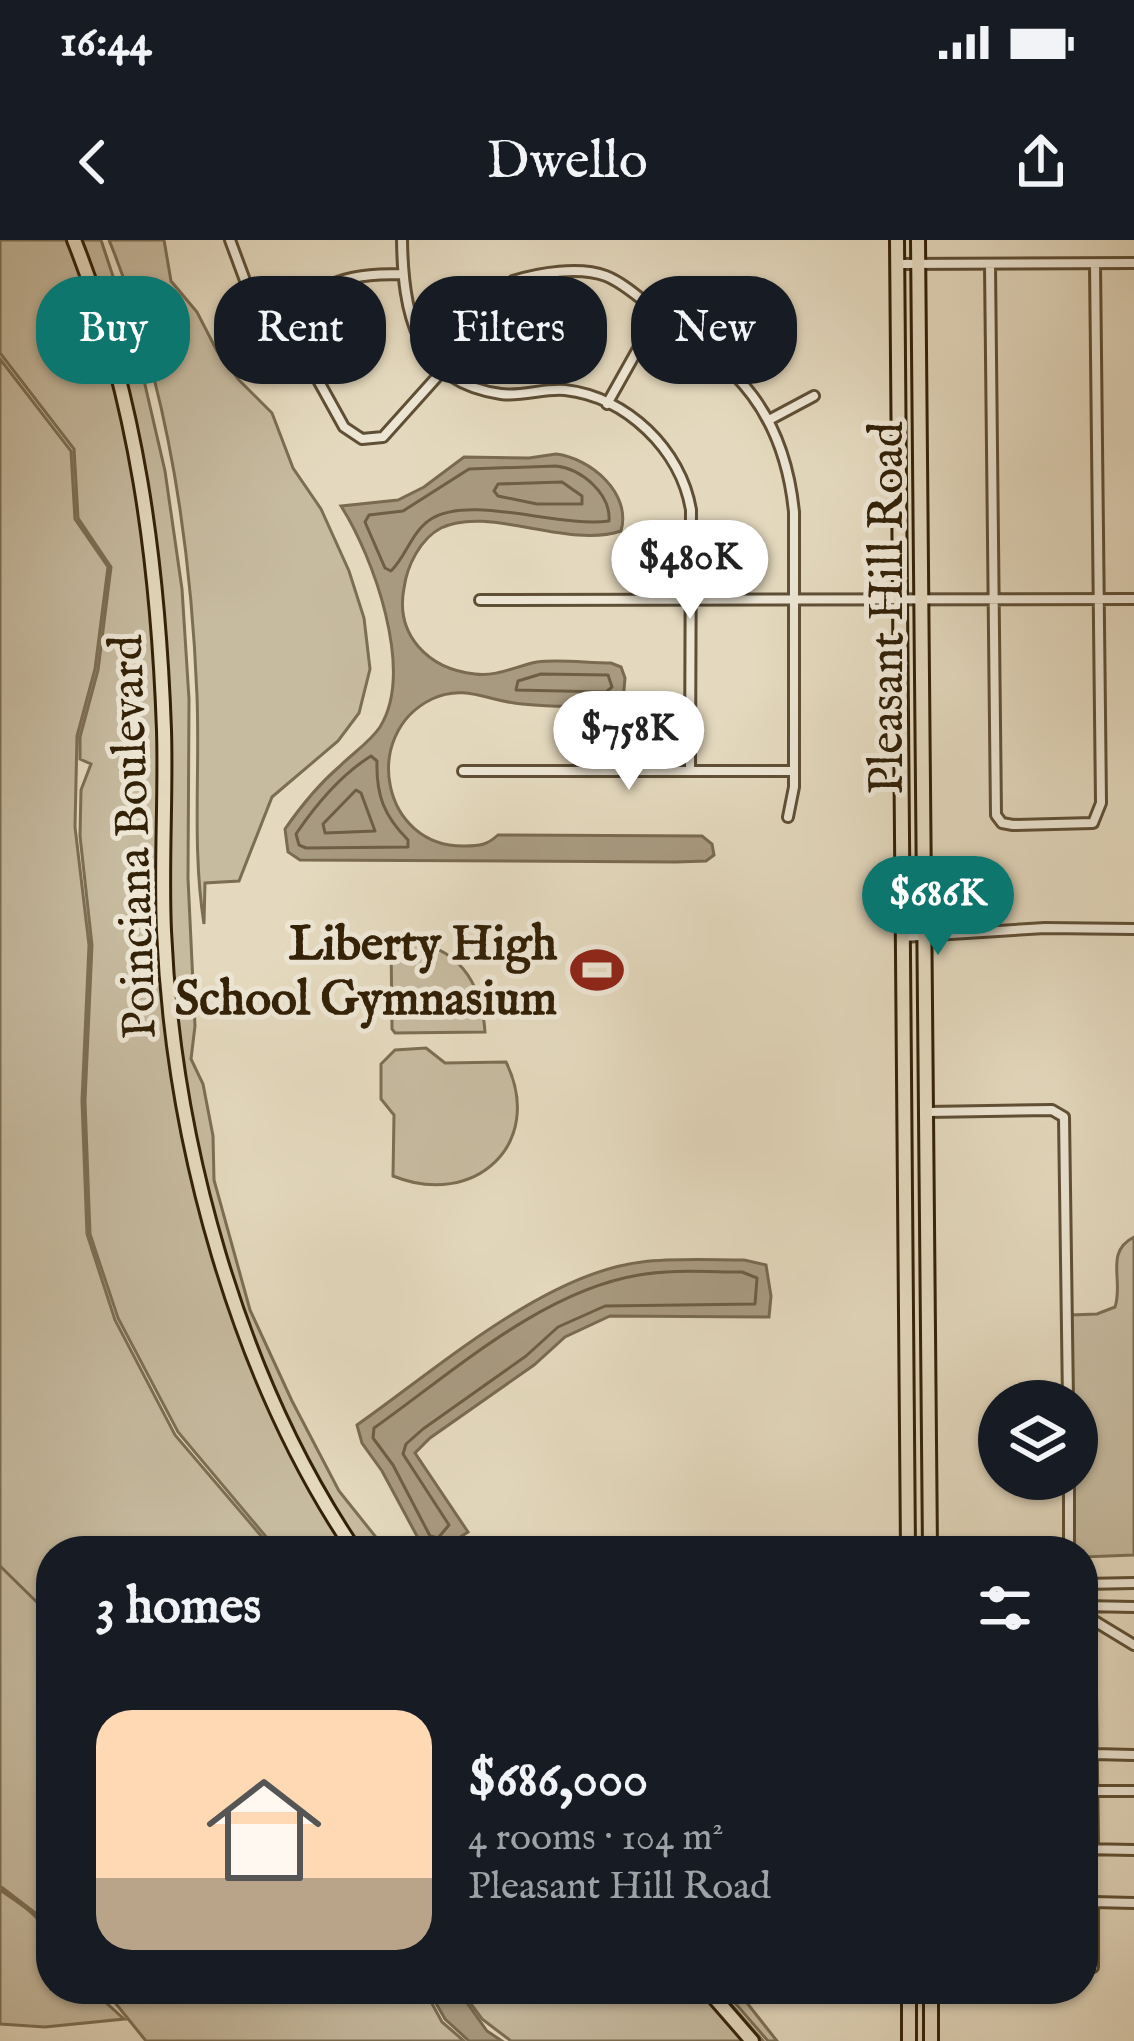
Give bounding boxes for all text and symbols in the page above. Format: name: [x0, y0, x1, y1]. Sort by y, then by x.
text: 16:44: [60, 14, 152, 71]
text: Dwello: [486, 128, 648, 197]
icon: back: [60, 129, 126, 195]
icon: share: [1008, 129, 1074, 195]
chip: Buy: [36, 276, 190, 384]
chip: Rent: [214, 276, 386, 384]
chip: Filters: [410, 276, 607, 384]
chip: New: [631, 276, 797, 384]
street label: Pleasant Hill Road: [859, 421, 919, 794]
pin: $480K: [606, 520, 774, 622]
text: $480K: [638, 534, 742, 583]
street label: Poinciana Boulevard: [98, 633, 172, 1040]
pin: $758K: [545, 691, 713, 793]
text: $758K: [580, 705, 678, 754]
pin: $686K: [854, 856, 1022, 958]
text: $686K: [889, 870, 987, 919]
place label: Liberty High School Gymnasium: [175, 916, 557, 1031]
sports icon: Liberty High School Gymnasium: [568, 941, 626, 999]
map controls: [978, 1380, 1098, 1500]
button: layers: [978, 1380, 1098, 1500]
icon: filters: [972, 1575, 1038, 1641]
text: 3 homes: [96, 1576, 261, 1641]
text: $686,000: [468, 1749, 648, 1814]
icon: home: [192, 1758, 336, 1902]
text: 4 rooms · 104 m²: [468, 1814, 724, 1863]
text: Pleasant Hill Road: [468, 1863, 771, 1912]

